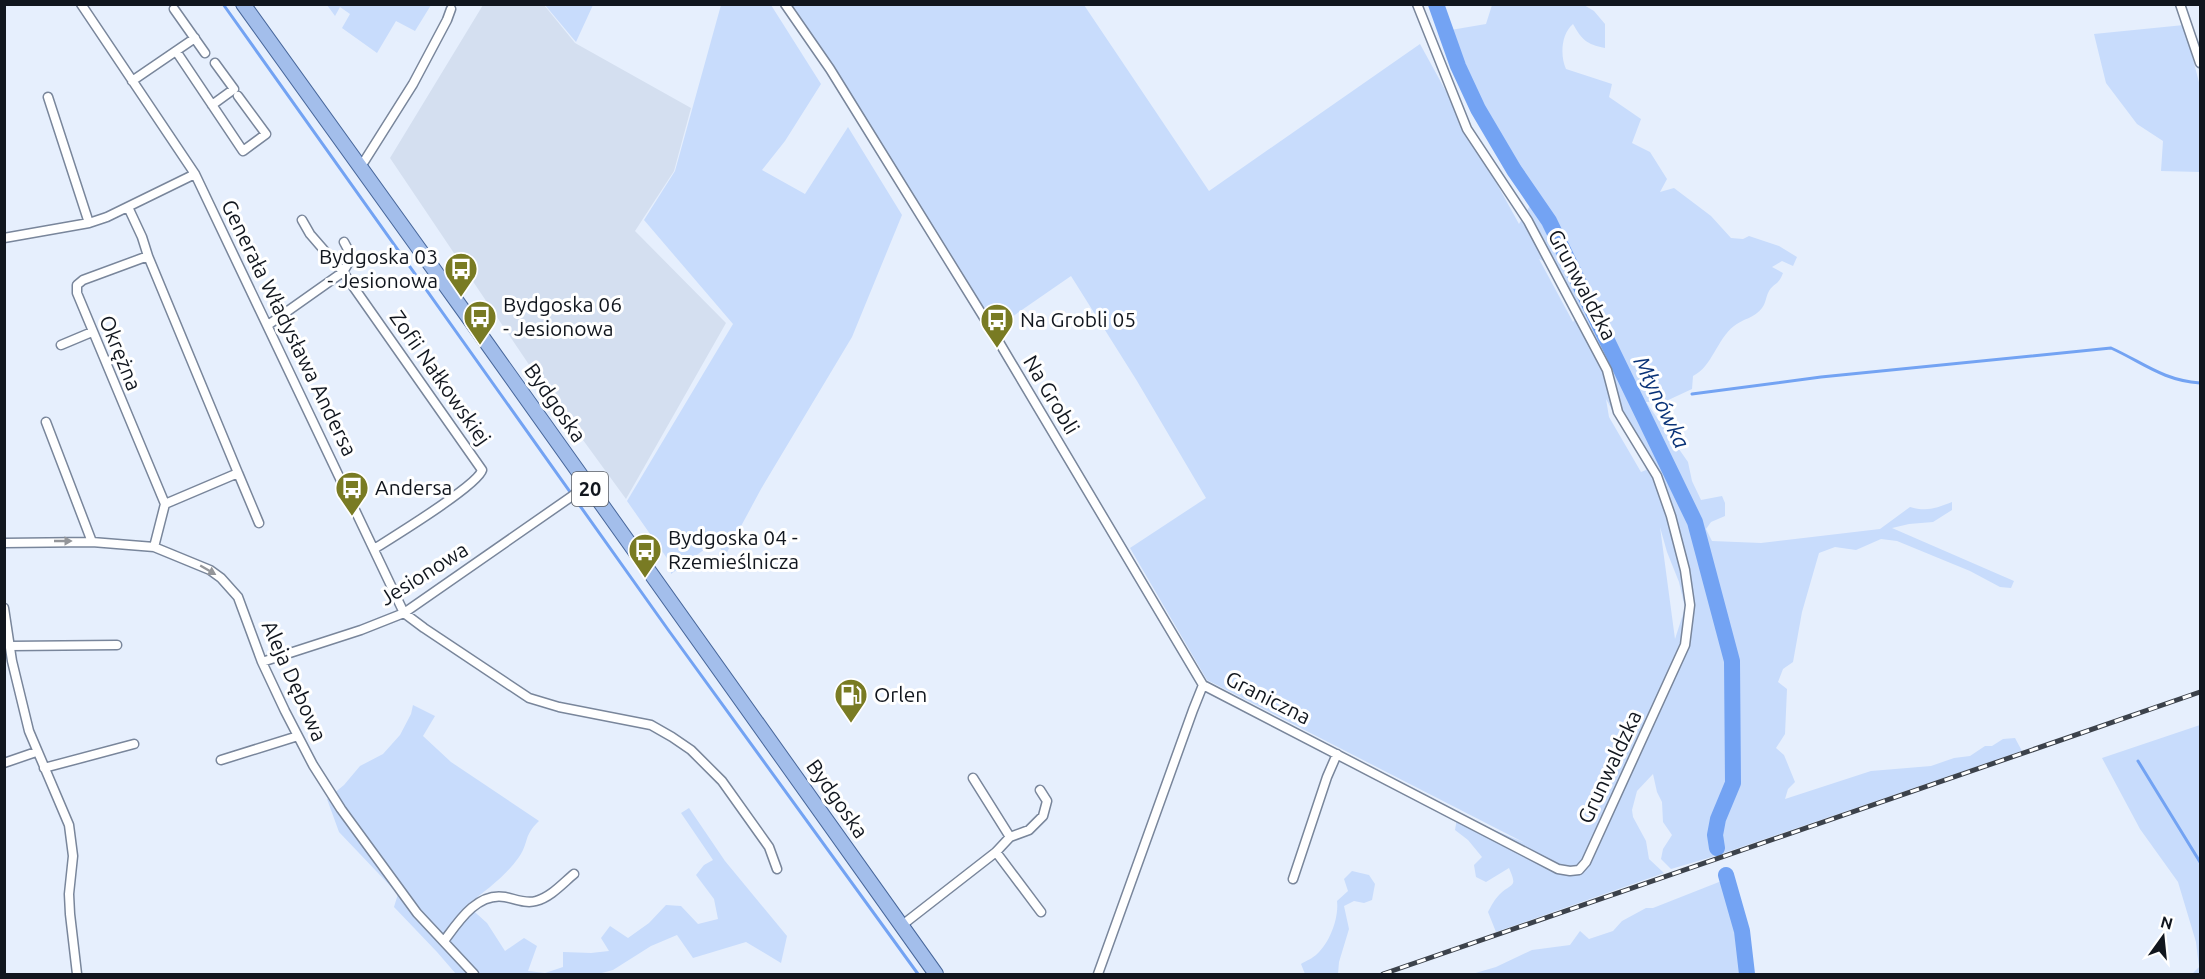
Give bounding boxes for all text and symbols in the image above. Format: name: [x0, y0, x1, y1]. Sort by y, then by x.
street label: Generała Władysława Andersa: [217, 196, 363, 460]
street label: Grunwaldzka: [1544, 225, 1622, 344]
place label: Bydgoska 03 - Jesionowa: [319, 244, 438, 292]
bus stop icon: Bydgoska 03 - Jesionowa: [443, 251, 479, 298]
place label: Bydgoska 06 - Jesionowa: [503, 292, 622, 340]
bus stop icon: Bydgoska 06 - Jesionowa: [462, 299, 498, 346]
bus stop icon: Na Grobli 05: [979, 302, 1015, 349]
street label: Zofii Nałkowskiej: [385, 306, 496, 449]
place label: Na Grobli 05: [1020, 307, 1136, 331]
street label: Okrężna: [95, 312, 147, 394]
street label: Na Grobli: [1019, 351, 1085, 438]
water label: Młynówka: [1629, 352, 1696, 452]
street label: Bydgoska: [520, 358, 592, 446]
bus stop icon: Andersa: [334, 470, 370, 517]
road number: 20: [572, 472, 608, 506]
place label: Andersa: [375, 475, 452, 499]
place label: Bydgoska 04 - Rzemieślnicza: [668, 525, 799, 573]
bus stop icon: Bydgoska 04 - Rzemieślnicza: [627, 532, 663, 579]
one-way arrow: [53, 536, 72, 546]
street label: Jesionowa: [375, 537, 472, 610]
one-way arrow: [200, 564, 216, 575]
street label: Aleja Dębowa: [258, 617, 332, 745]
street label: Graniczna: [1222, 666, 1315, 729]
fuel station icon: Orlen: [833, 677, 869, 724]
place label: Orlen: [874, 682, 927, 706]
street label: Grunwaldzka: [1572, 706, 1646, 827]
street label: Bydgoska: [802, 754, 874, 842]
north arrow: [2133, 907, 2193, 967]
text: N: [2159, 912, 2175, 933]

